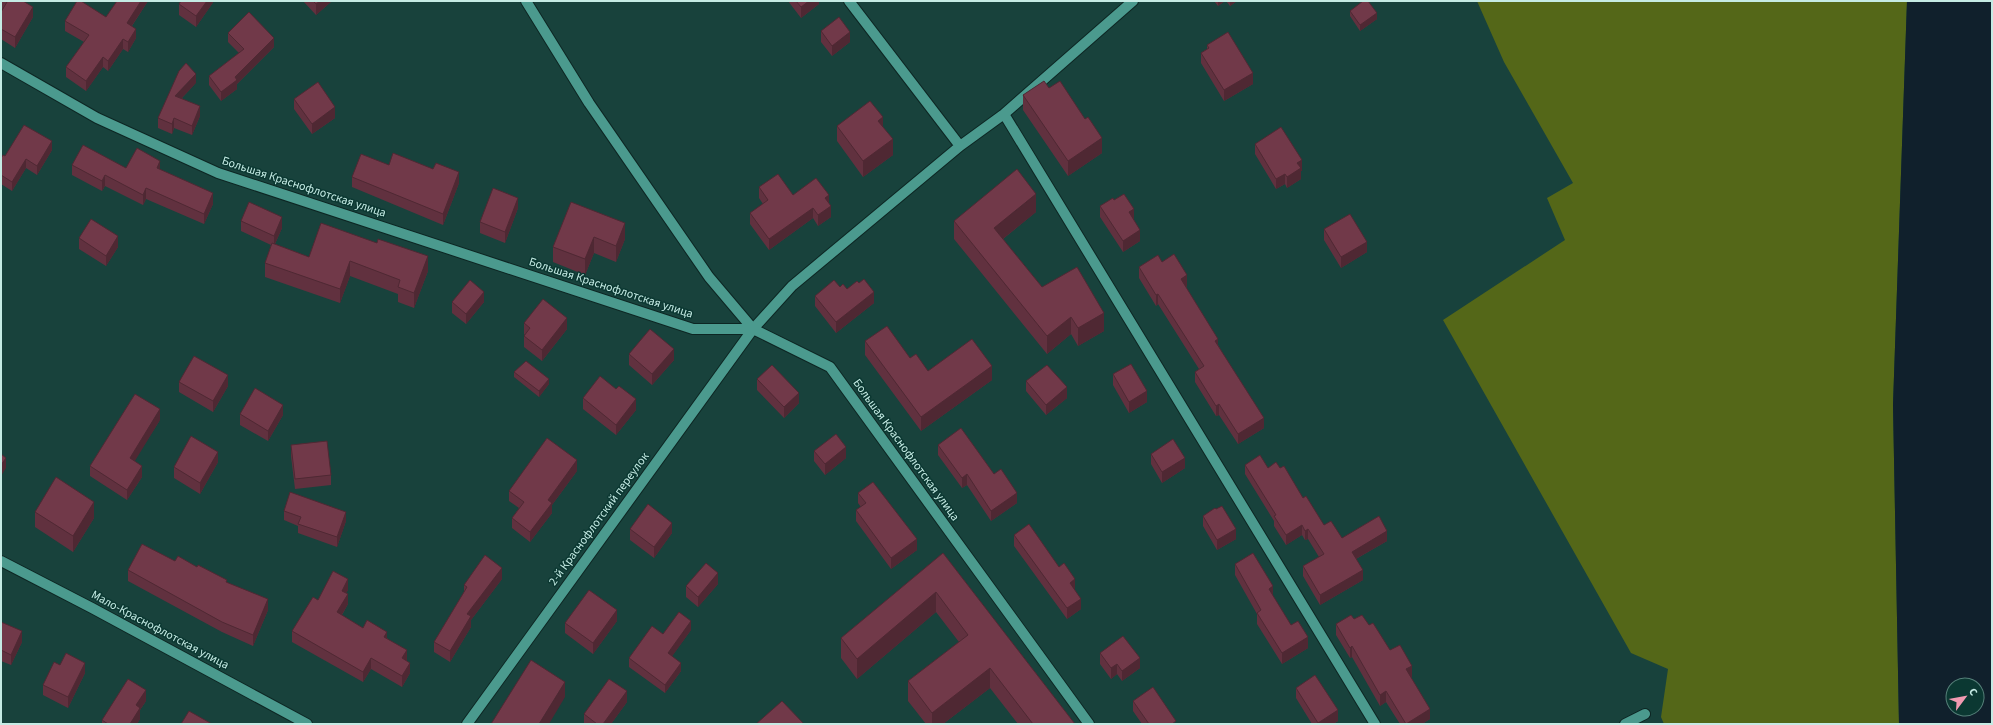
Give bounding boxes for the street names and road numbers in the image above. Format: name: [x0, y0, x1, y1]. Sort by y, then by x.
street label: Большая Краснофлотская улица: [220, 152, 388, 222]
street label: Большая Краснофлотская улица: [527, 253, 695, 323]
street label: Большая Краснофлотская улица: [849, 376, 963, 524]
street label: 2-й Краснофлотский переулок: [545, 449, 653, 589]
street label: Мало-Краснофлотская улица: [88, 586, 232, 674]

